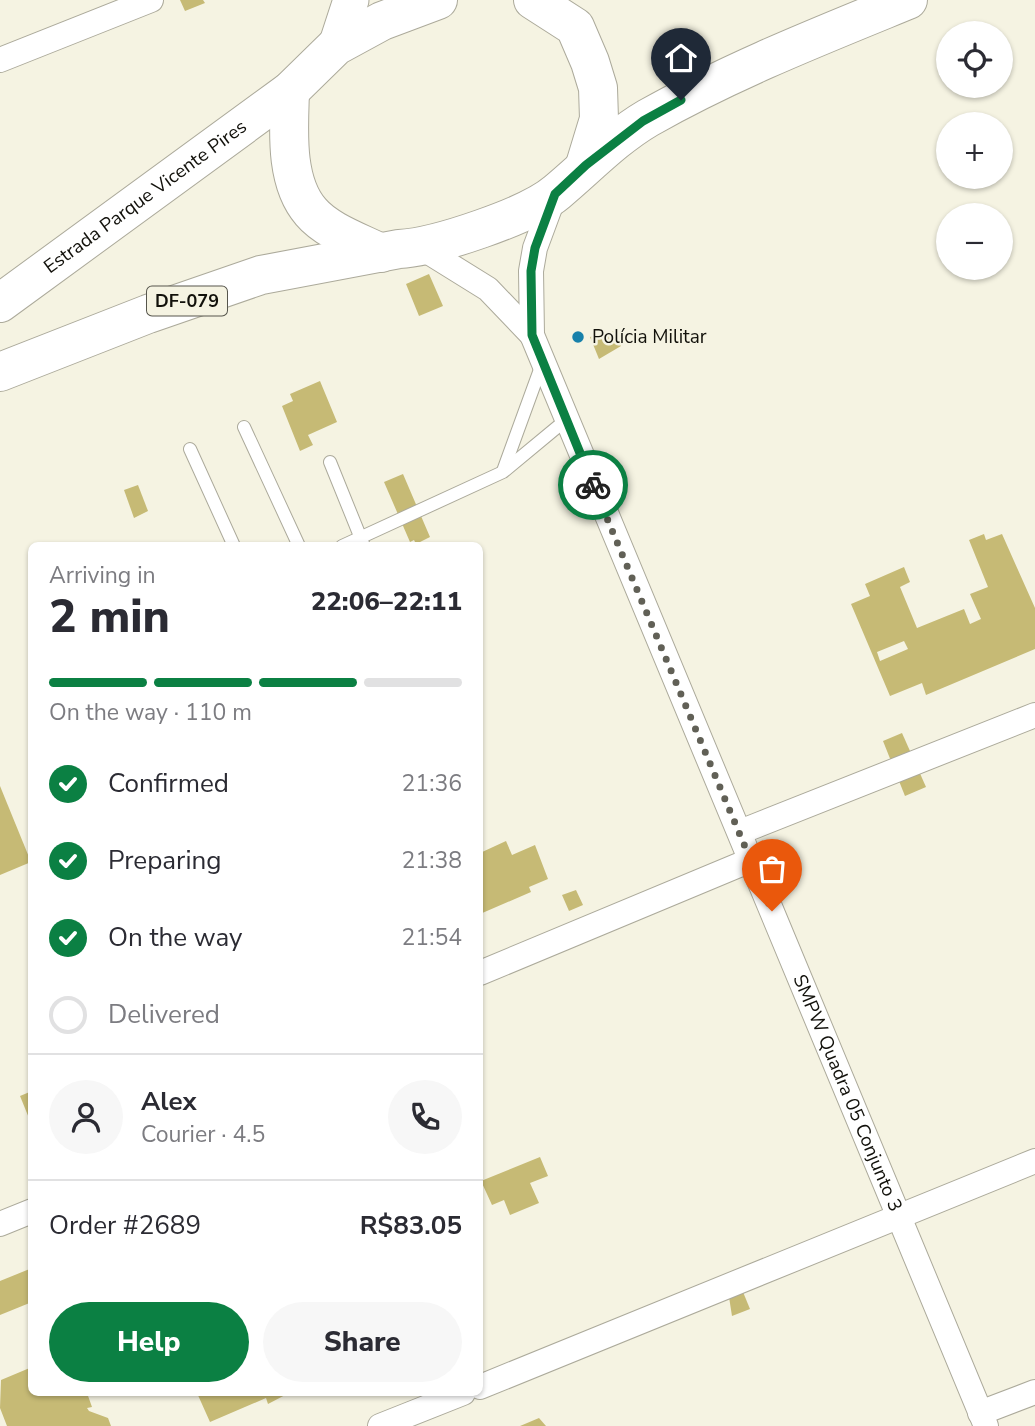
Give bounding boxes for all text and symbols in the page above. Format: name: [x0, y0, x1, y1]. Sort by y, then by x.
map controls: [936, 21, 1013, 280]
button: locate: [936, 21, 1013, 98]
pin: [651, 28, 711, 100]
icon: home: [662, 39, 700, 77]
button: +: [936, 112, 1013, 189]
street label: Estrada Parque Vicente Pires: [39, 114, 252, 280]
button: −: [936, 203, 1013, 280]
road number: DF-079: [147, 286, 227, 316]
place label: Polícia Militar: [592, 324, 707, 350]
marker: Polícia Militar: [570, 329, 586, 345]
courier: [558, 450, 628, 520]
icon: bike: [574, 466, 612, 504]
text: Arriving in: [49, 560, 156, 591]
text: 22:06–22:11: [311, 584, 462, 619]
text: 2 min: [49, 585, 170, 648]
text: On the way · 110 m: [49, 697, 252, 728]
icon: check: [49, 765, 87, 803]
text: Confirmed: [108, 766, 229, 801]
text: 21:36: [402, 768, 462, 799]
pin: [742, 839, 802, 911]
icon: check: [49, 842, 87, 880]
text: Preparing: [108, 843, 221, 878]
text: 21:38: [402, 845, 462, 876]
icon: bag: [753, 850, 791, 888]
icon: check: [49, 919, 87, 957]
text: On the way: [108, 920, 242, 955]
text: 21:54: [402, 922, 462, 953]
street label: SMPW Quadra 05 Conjunto 3: [787, 971, 908, 1216]
text: Delivered: [108, 997, 220, 1032]
button: person: [49, 1080, 123, 1154]
button: phone: [388, 1080, 462, 1154]
text: Alex: [141, 1084, 197, 1119]
text: Courier · 4.5: [141, 1119, 265, 1150]
text: Order #2689: [49, 1208, 201, 1243]
text: R$83.05: [360, 1208, 462, 1243]
button: Help: [49, 1302, 249, 1382]
button: Share: [263, 1302, 462, 1382]

